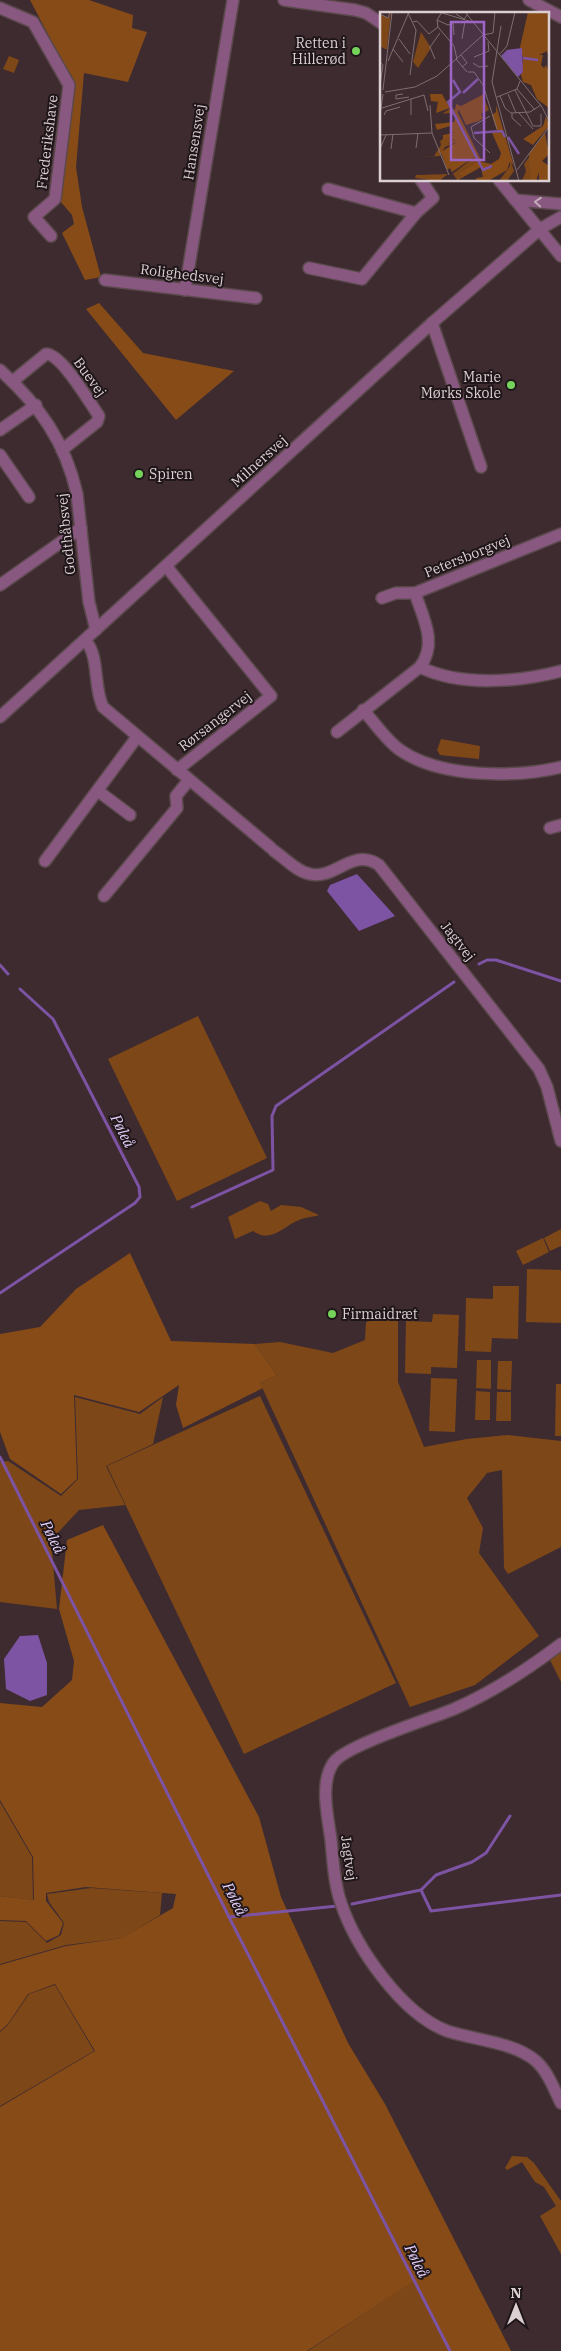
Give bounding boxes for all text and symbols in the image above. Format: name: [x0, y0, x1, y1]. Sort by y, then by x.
inset map: [380, 12, 548, 181]
place label: Retten i Hillerød: [292, 34, 346, 68]
marker: Retten i Hillerød: [350, 45, 362, 57]
street label: Frederikshave: [32, 94, 62, 190]
street label: Hansensvej: [179, 103, 209, 181]
one-way arrow: [534, 197, 542, 208]
street label: Rolighedsvej: [139, 260, 225, 288]
street label: Buevej: [70, 354, 110, 400]
place label: Marie Mørks Skole: [421, 368, 501, 402]
marker: Marie Mørks Skole: [505, 379, 517, 391]
street label: Milnersvej: [227, 431, 291, 491]
place label: Spiren: [149, 465, 193, 483]
marker: Spiren: [133, 468, 145, 480]
street label: Godthåbsvej: [53, 492, 79, 576]
street label: Petersborgvej: [421, 531, 513, 581]
street label: Rørsangervej: [175, 687, 255, 755]
street label: Jagtvej: [437, 918, 479, 964]
water label: Pøleå: [106, 1110, 140, 1152]
place label: Firmaidræt: [342, 1305, 418, 1323]
marker: Firmaidræt: [326, 1308, 338, 1320]
water label: Pøleå: [36, 1516, 70, 1558]
street label: Jagtvej: [337, 1834, 361, 1882]
water label: Pøleå: [218, 1878, 252, 1920]
water label: Pøleå: [400, 2240, 434, 2282]
north arrow: [491, 2281, 541, 2331]
text: N: [510, 2284, 522, 2302]

